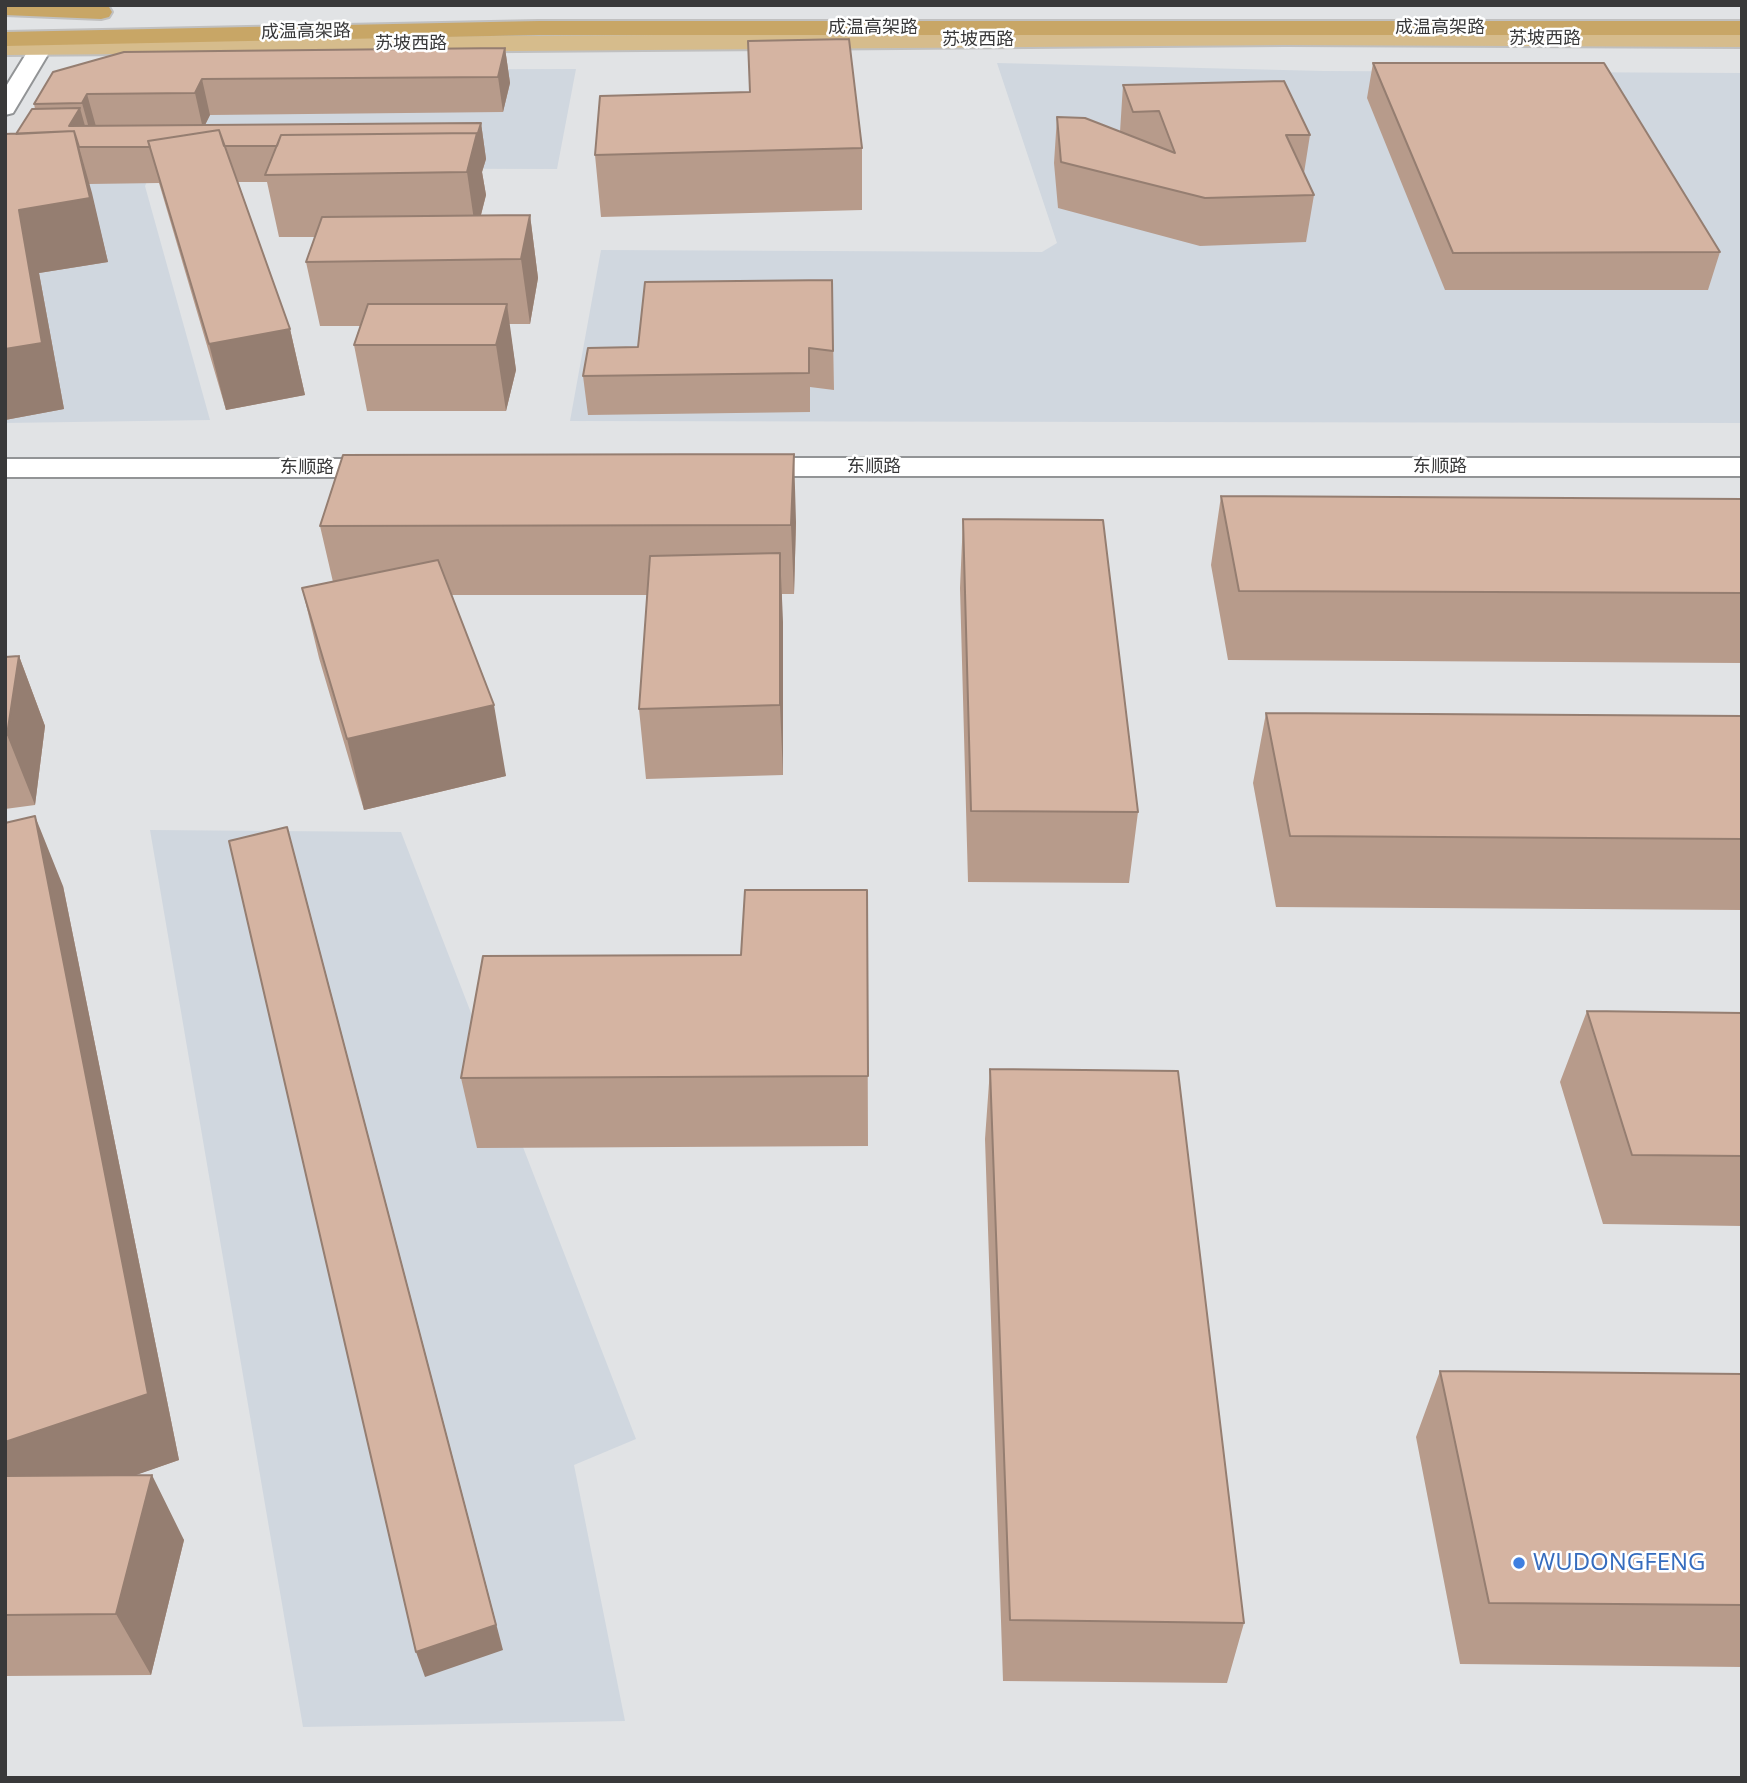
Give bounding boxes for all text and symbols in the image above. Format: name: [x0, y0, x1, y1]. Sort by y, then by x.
street label: 成温高架路: [828, 17, 918, 39]
street label: 成温高架路: [1395, 17, 1485, 39]
street label: 成温高架路: [261, 20, 351, 44]
street label: 苏坡西路: [1509, 28, 1581, 50]
street label: 苏坡西路: [942, 29, 1014, 51]
street label: 苏坡西路: [375, 33, 447, 55]
street label: 东顺路: [847, 456, 901, 478]
street label: 东顺路: [1413, 456, 1467, 478]
street label: 东顺路: [280, 457, 334, 479]
place label: WUDONGFENG: [1533, 1549, 1706, 1577]
marker: WUDONGFENG: [1511, 1555, 1527, 1571]

